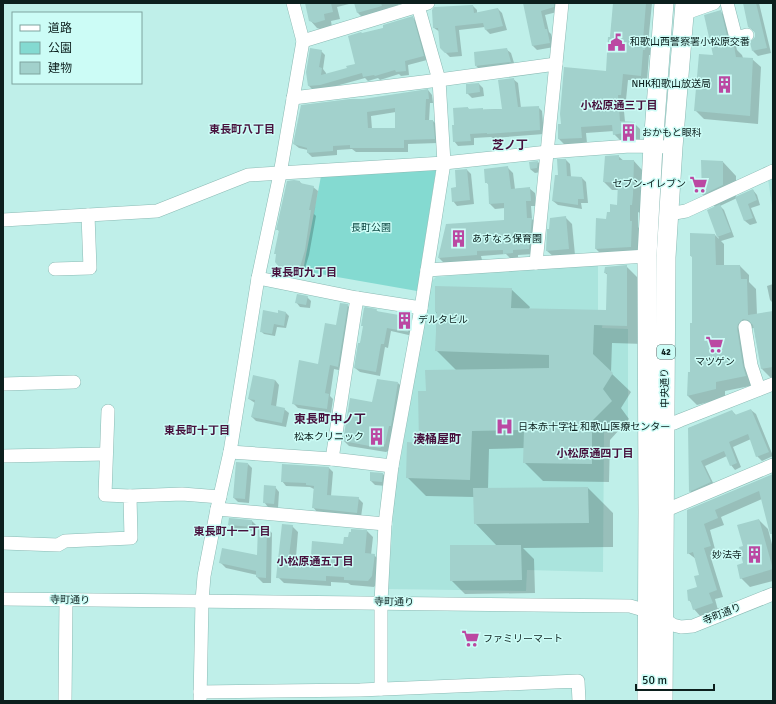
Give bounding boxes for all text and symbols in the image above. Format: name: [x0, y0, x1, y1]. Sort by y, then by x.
legend: [12, 12, 142, 84]
text: 道路: [48, 21, 72, 36]
public building icon: 和歌山西警察署小松原交番: [607, 32, 627, 52]
place label: 和歌山西警察署小松原交番: [630, 36, 750, 48]
text: 公園: [48, 41, 72, 56]
text: 建物: [48, 61, 72, 76]
building icon: NHK和歌山放送局: [714, 74, 734, 94]
place label: NHK和歌山放送局: [631, 78, 711, 90]
district label: 小松原通三丁目: [581, 99, 658, 112]
district label: 東長町八丁目: [209, 123, 275, 136]
building icon: おかもと眼科: [619, 123, 639, 143]
place label: おかもと眼科: [642, 127, 702, 139]
district label: 芝ノ丁: [492, 138, 528, 153]
supermarket icon: セブン-イレブン: [689, 174, 709, 194]
place label: セブン-イレブン: [613, 178, 686, 190]
park label: 長町公園: [351, 222, 391, 234]
building icon: あすなろ保育園: [449, 229, 469, 249]
place label: あすなろ保育園: [472, 233, 542, 245]
district label: 東長町九丁目: [271, 266, 337, 279]
building icon: デルタビル: [395, 310, 415, 330]
place label: デルタビル: [418, 314, 468, 326]
supermarket icon: マツゲン: [705, 335, 725, 355]
road number: 42: [657, 345, 675, 359]
place label: マツゲン: [695, 356, 735, 368]
street label: 中央通り: [659, 368, 671, 408]
district label: 東長町中ノ丁: [294, 412, 366, 427]
hospital icon: 日本赤十字社 和歌山医療センター: [495, 417, 515, 437]
place label: 日本赤十字社 和歌山医療センター: [518, 421, 670, 433]
district label: 東長町十丁目: [164, 424, 230, 437]
building icon: 松本クリニック: [367, 427, 387, 447]
place label: 松本クリニック: [294, 431, 364, 443]
district label: 湊桶屋町: [413, 432, 461, 447]
district label: 小松原通四丁目: [557, 447, 634, 460]
district label: 東長町十一丁目: [194, 525, 271, 538]
building icon: 妙法寺: [745, 545, 765, 565]
place label: 妙法寺: [712, 549, 742, 561]
district label: 小松原通五丁目: [277, 555, 354, 568]
street label: 寺町通り: [50, 594, 90, 606]
street label: 寺町通り: [374, 596, 414, 608]
street label: 寺町通り: [701, 601, 743, 627]
supermarket icon: ファミリーマート: [460, 629, 480, 649]
place label: ファミリーマート: [483, 633, 563, 645]
scale bar: [636, 666, 714, 692]
text: 50 m: [642, 673, 667, 688]

